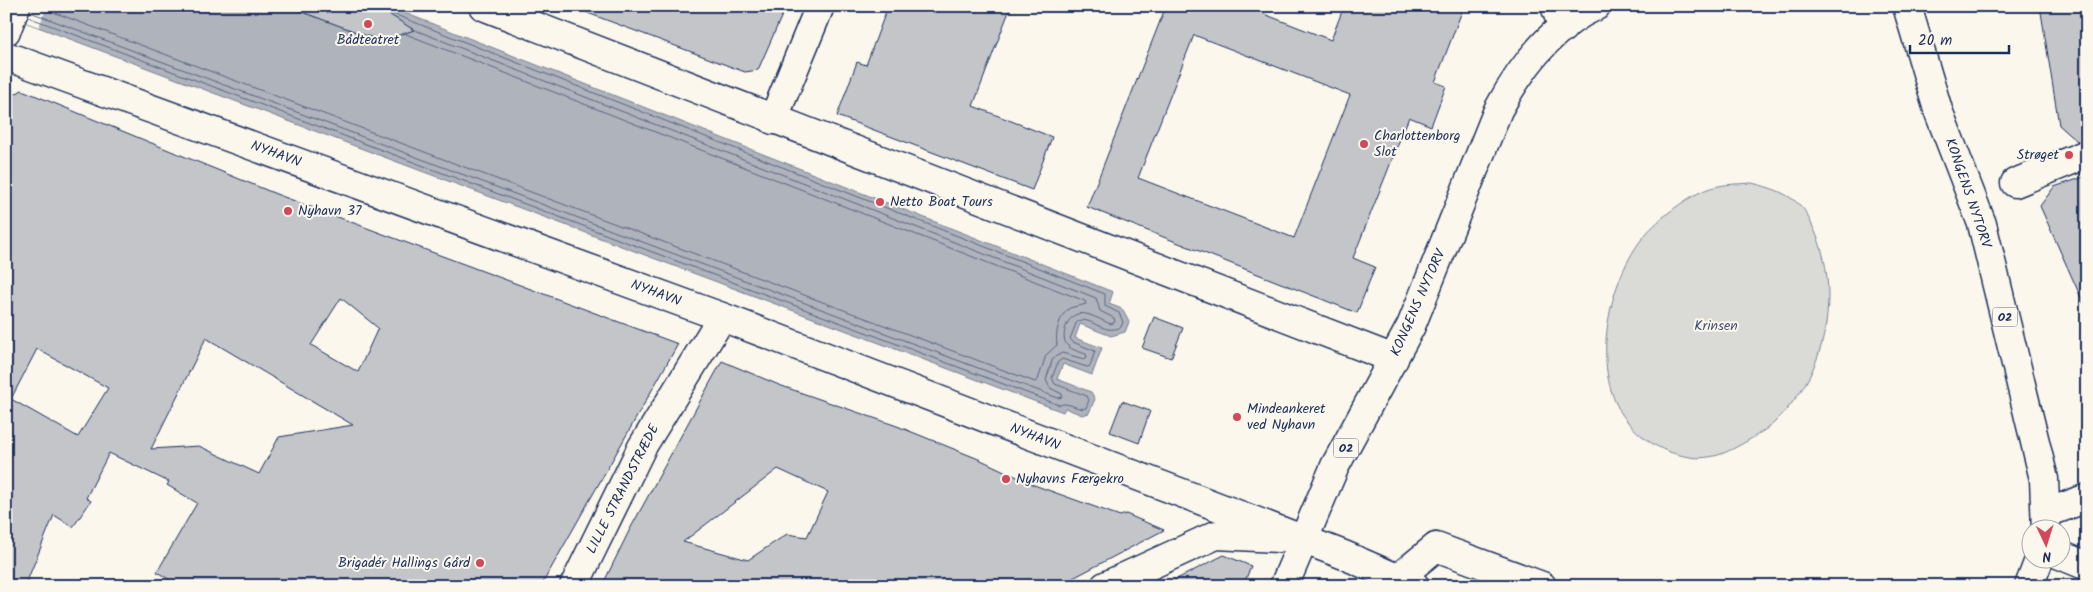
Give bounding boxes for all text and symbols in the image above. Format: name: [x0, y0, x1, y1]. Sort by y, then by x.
marker: Bådteatret: [362, 18, 374, 30]
scale bar: [1910, 22, 2009, 54]
place label: Bådteatret: [337, 29, 400, 51]
text: 20 m: [1918, 29, 1952, 53]
place label: Charlottenborg Slot: [1374, 125, 1460, 163]
street label: NYHAVN: [248, 135, 305, 173]
street label: KONGENS NYTORV: [1939, 135, 1998, 252]
marker: Charlottenborg Slot: [1358, 138, 1370, 150]
place label: Strøget: [2017, 144, 2060, 166]
marker: Strøget: [2063, 149, 2075, 161]
place label: Netto Boat Tours: [890, 191, 993, 213]
marker: Netto Boat Tours: [874, 196, 886, 208]
place label: Nyhavn 37: [298, 200, 362, 222]
marker: Nyhavn 37: [282, 205, 294, 217]
street label: KONGENS NYTORV: [1385, 245, 1452, 360]
street label: NYHAVN: [628, 274, 685, 312]
road number: O2: [1992, 308, 2018, 326]
park label: Krinsen: [1694, 315, 1738, 337]
place label: Mindeankeret ved Nyhavn: [1247, 398, 1326, 436]
marker: Mindeankeret ved Nyhavn: [1231, 411, 1243, 423]
street label: NYHAVN: [1007, 417, 1064, 457]
street label: LILLE STRANDSTRÆDE: [581, 420, 666, 558]
road number: O2: [1334, 438, 1358, 458]
place label: Nyhavns Færgekro: [1016, 468, 1124, 490]
marker: Nyhavns Færgekro: [1000, 473, 1012, 485]
north arrow: [2020, 520, 2070, 570]
text: N: [2042, 545, 2052, 567]
place label: Brigadér Hallings Gård: [338, 552, 471, 574]
marker: Brigadér Hallings Gård: [474, 557, 486, 569]

